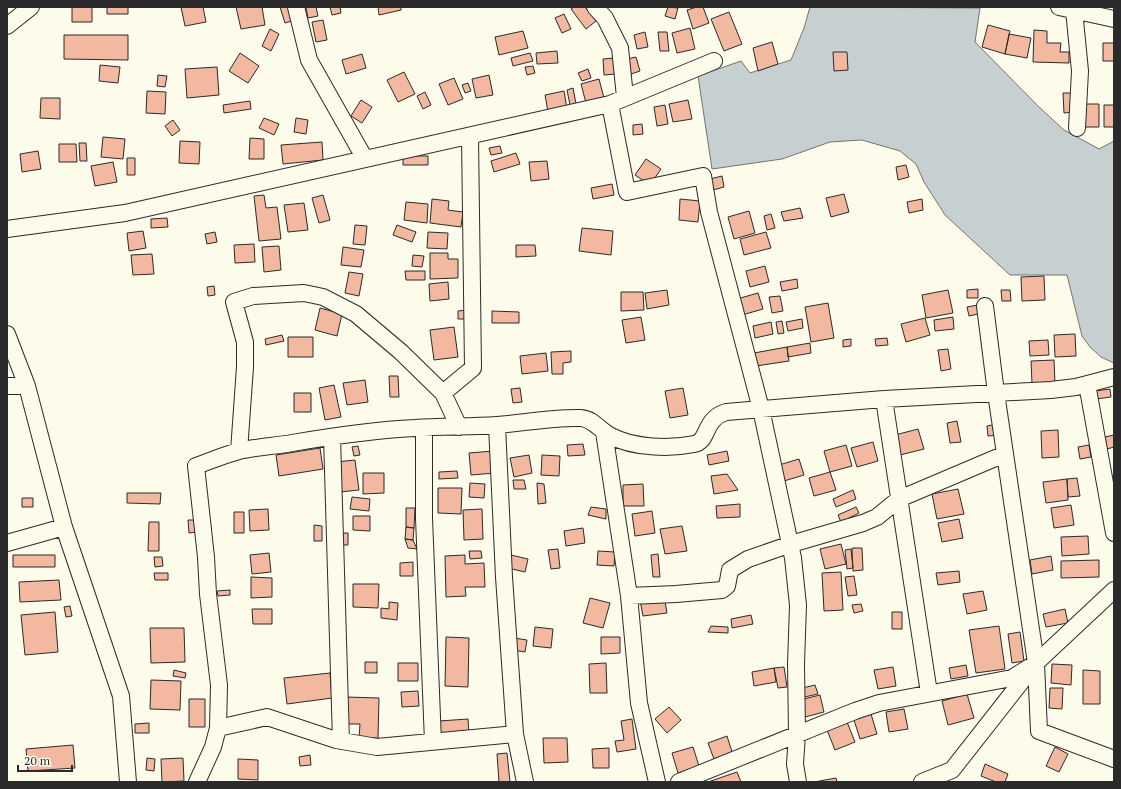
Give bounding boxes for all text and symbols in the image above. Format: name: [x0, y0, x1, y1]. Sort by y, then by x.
scale bar: [18, 747, 72, 773]
text: 20 m: [24, 753, 51, 768]

